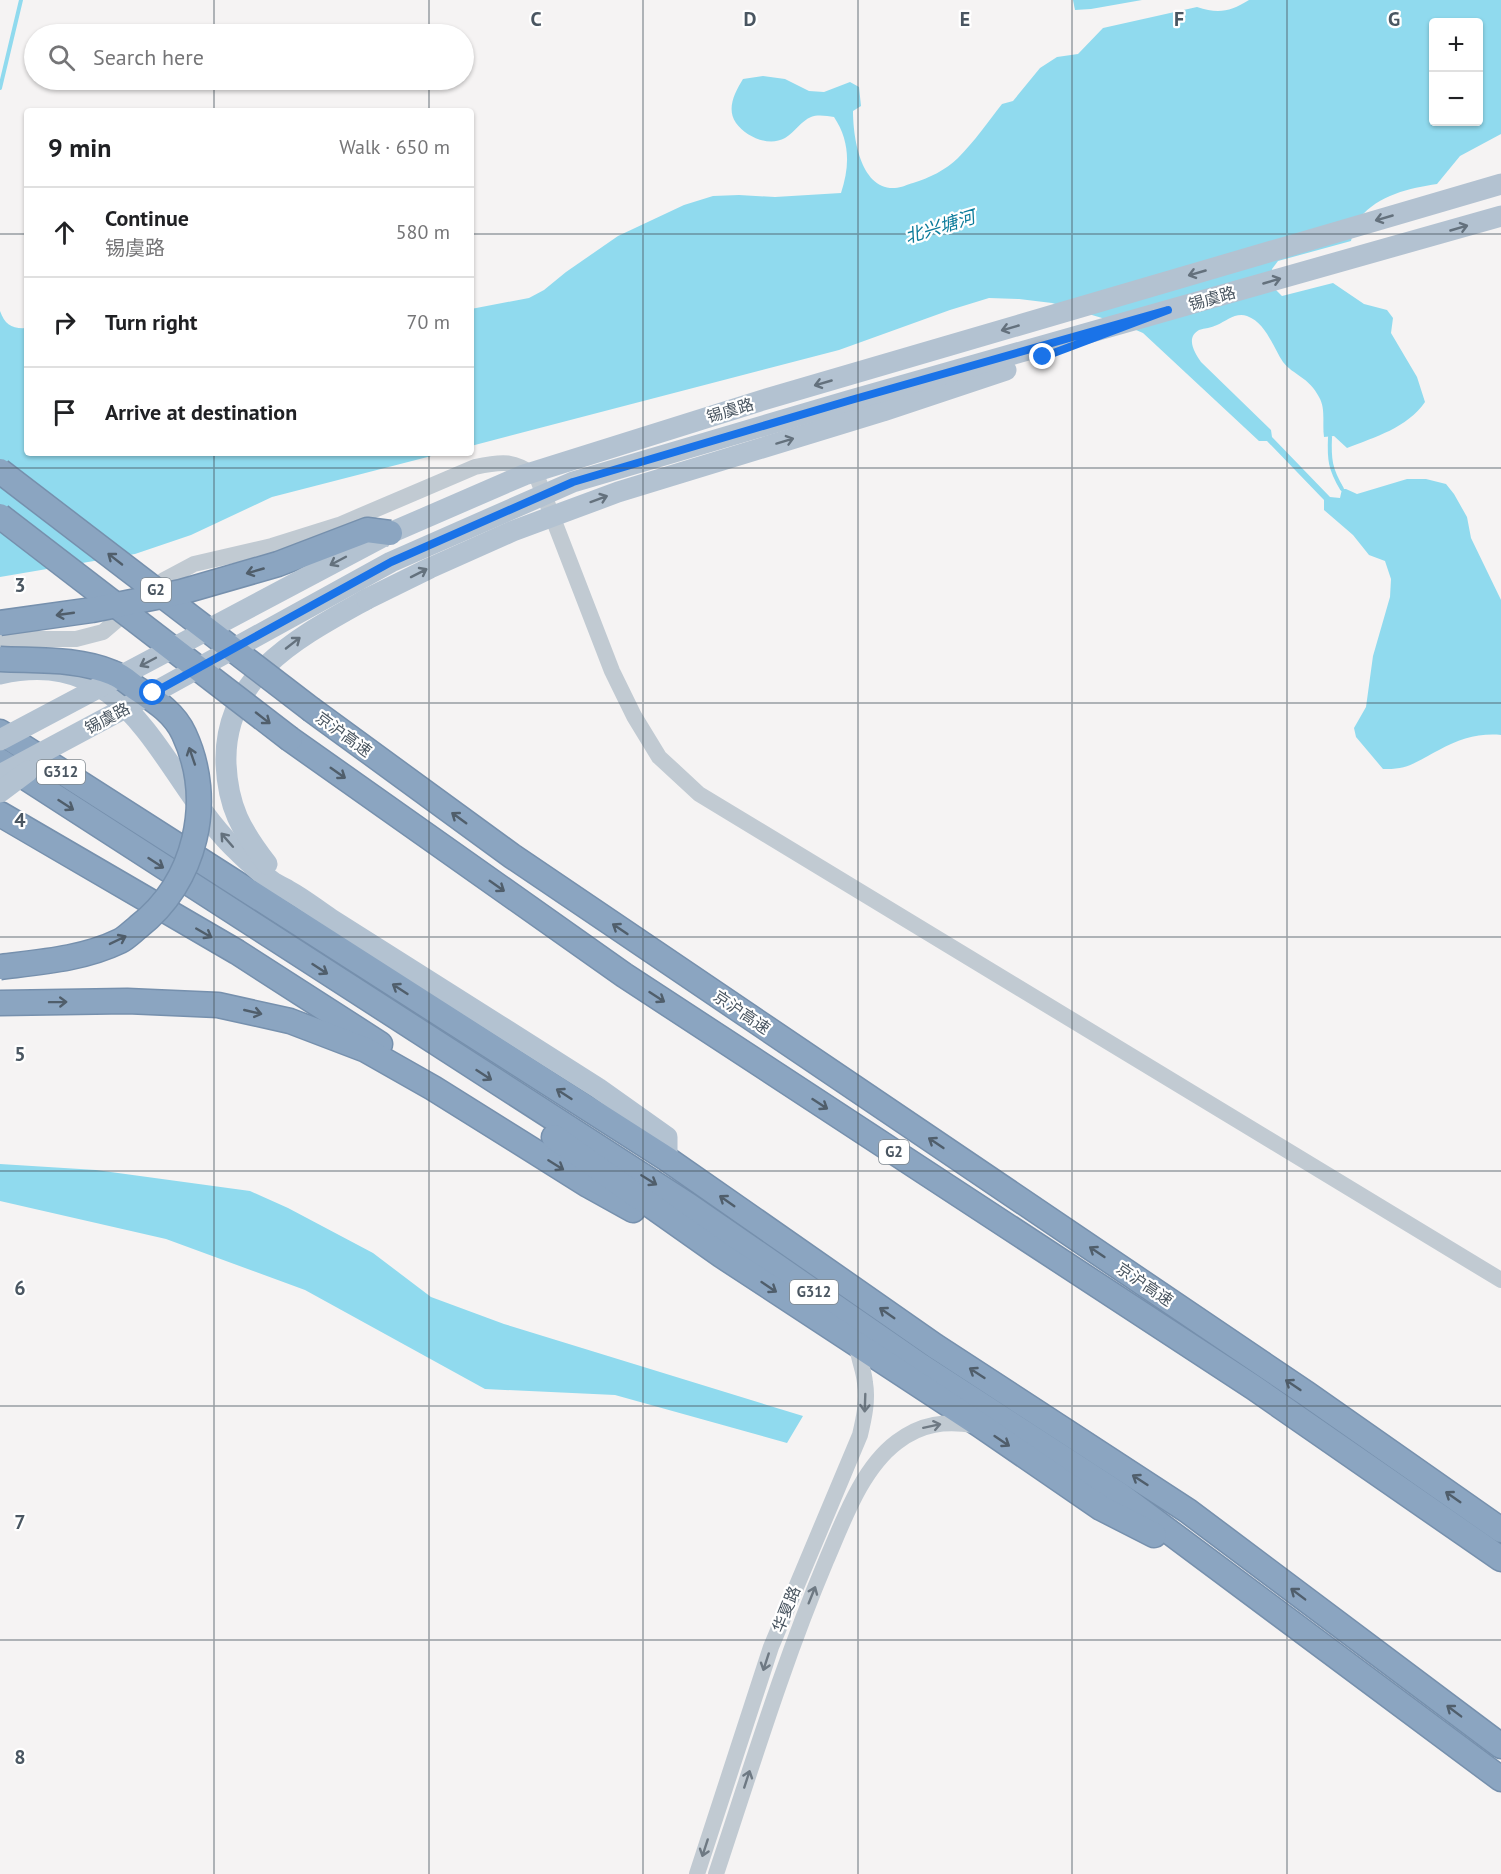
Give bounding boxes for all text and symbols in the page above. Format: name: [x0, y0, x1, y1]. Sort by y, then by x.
text: C: [530, 6, 542, 32]
text: D: [744, 6, 757, 32]
text: E: [960, 6, 970, 32]
text: F: [1174, 6, 1184, 32]
text: G: [1388, 6, 1400, 32]
map controls: [1429, 18, 1483, 126]
button: +: [1429, 18, 1483, 72]
search box: [24, 24, 474, 90]
icon: search: [45, 41, 78, 74]
text: Search here: [93, 43, 204, 71]
button: −: [1429, 72, 1483, 126]
text: 9 min: [48, 131, 111, 164]
text: Walk · 650 m: [339, 134, 450, 160]
text: Continue: [105, 204, 189, 232]
water label: 北兴塘河: [902, 204, 981, 248]
one-way arrow: [1375, 213, 1394, 224]
icon: ahead: [48, 216, 81, 249]
text: 580 m: [396, 219, 450, 245]
one-way arrow: [1450, 222, 1469, 233]
text: 锡虞路: [105, 235, 165, 261]
one-way arrow: [1188, 268, 1207, 279]
one-way arrow: [1262, 275, 1281, 286]
street label: 锡虞路: [1186, 282, 1238, 314]
icon: right: [48, 306, 81, 339]
text: Turn right: [105, 308, 197, 336]
text: 70 m: [407, 309, 450, 335]
one-way arrow: [1001, 323, 1020, 334]
route end: [1029, 343, 1055, 369]
one-way arrow: [814, 378, 833, 389]
street label: 锡虞路: [704, 393, 756, 427]
icon: arrive: [48, 396, 81, 429]
text: Arrive at destination: [105, 398, 297, 426]
one-way arrow: [775, 435, 794, 446]
one-way arrow: [589, 493, 608, 504]
one-way arrow: [108, 553, 124, 566]
one-way arrow: [330, 556, 348, 567]
one-way arrow: [246, 566, 265, 577]
one-way arrow: [410, 567, 427, 579]
text: 3: [14, 572, 26, 598]
road number: G2: [141, 578, 171, 602]
one-way arrow: [56, 609, 76, 620]
one-way arrow: [285, 636, 301, 649]
one-way arrow: [139, 657, 157, 668]
route start: [139, 679, 165, 705]
street label: 锡虞路: [81, 698, 133, 738]
street label: 京沪高速: [312, 707, 376, 761]
one-way arrow: [254, 712, 270, 724]
one-way arrow: [186, 747, 197, 766]
road number: G312: [37, 760, 85, 784]
one-way arrow: [329, 767, 346, 779]
one-way arrow: [58, 799, 74, 811]
text: 4: [14, 807, 26, 833]
one-way arrow: [452, 812, 468, 824]
one-way arrow: [221, 832, 234, 848]
one-way arrow: [148, 857, 165, 870]
one-way arrow: [489, 880, 505, 892]
one-way arrow: [612, 923, 628, 935]
one-way arrow: [194, 928, 212, 939]
one-way arrow: [108, 934, 126, 946]
one-way arrow: [312, 963, 328, 975]
one-way arrow: [392, 983, 409, 995]
street label: 京沪高速: [710, 986, 774, 1038]
one-way arrow: [648, 991, 665, 1003]
one-way arrow: [48, 996, 68, 1008]
one-way arrow: [243, 1007, 262, 1019]
text: 5: [14, 1041, 26, 1067]
one-way arrow: [475, 1069, 492, 1081]
one-way arrow: [556, 1087, 573, 1100]
one-way arrow: [812, 1098, 828, 1110]
one-way arrow: [928, 1137, 944, 1149]
road number: G2: [879, 1140, 909, 1164]
one-way arrow: [547, 1159, 564, 1171]
one-way arrow: [640, 1174, 657, 1186]
one-way arrow: [720, 1195, 736, 1207]
one-way arrow: [1089, 1246, 1106, 1258]
street label: 京沪高速: [1113, 1258, 1177, 1310]
text: 6: [14, 1275, 26, 1301]
road number: G312: [790, 1280, 838, 1304]
one-way arrow: [761, 1281, 778, 1294]
one-way arrow: [879, 1307, 896, 1319]
one-way arrow: [968, 1367, 985, 1380]
one-way arrow: [1286, 1379, 1302, 1391]
one-way arrow: [859, 1392, 871, 1412]
one-way arrow: [923, 1419, 942, 1431]
one-way arrow: [994, 1435, 1010, 1447]
one-way arrow: [1132, 1474, 1149, 1486]
one-way arrow: [1446, 1491, 1462, 1503]
text: 7: [14, 1509, 26, 1535]
street label: 华夏路: [768, 1583, 804, 1635]
one-way arrow: [807, 1586, 818, 1604]
one-way arrow: [1291, 1587, 1307, 1600]
one-way arrow: [759, 1652, 770, 1671]
one-way arrow: [1447, 1704, 1463, 1717]
text: 8: [14, 1744, 26, 1770]
one-way arrow: [743, 1770, 754, 1789]
one-way arrow: [699, 1838, 710, 1857]

